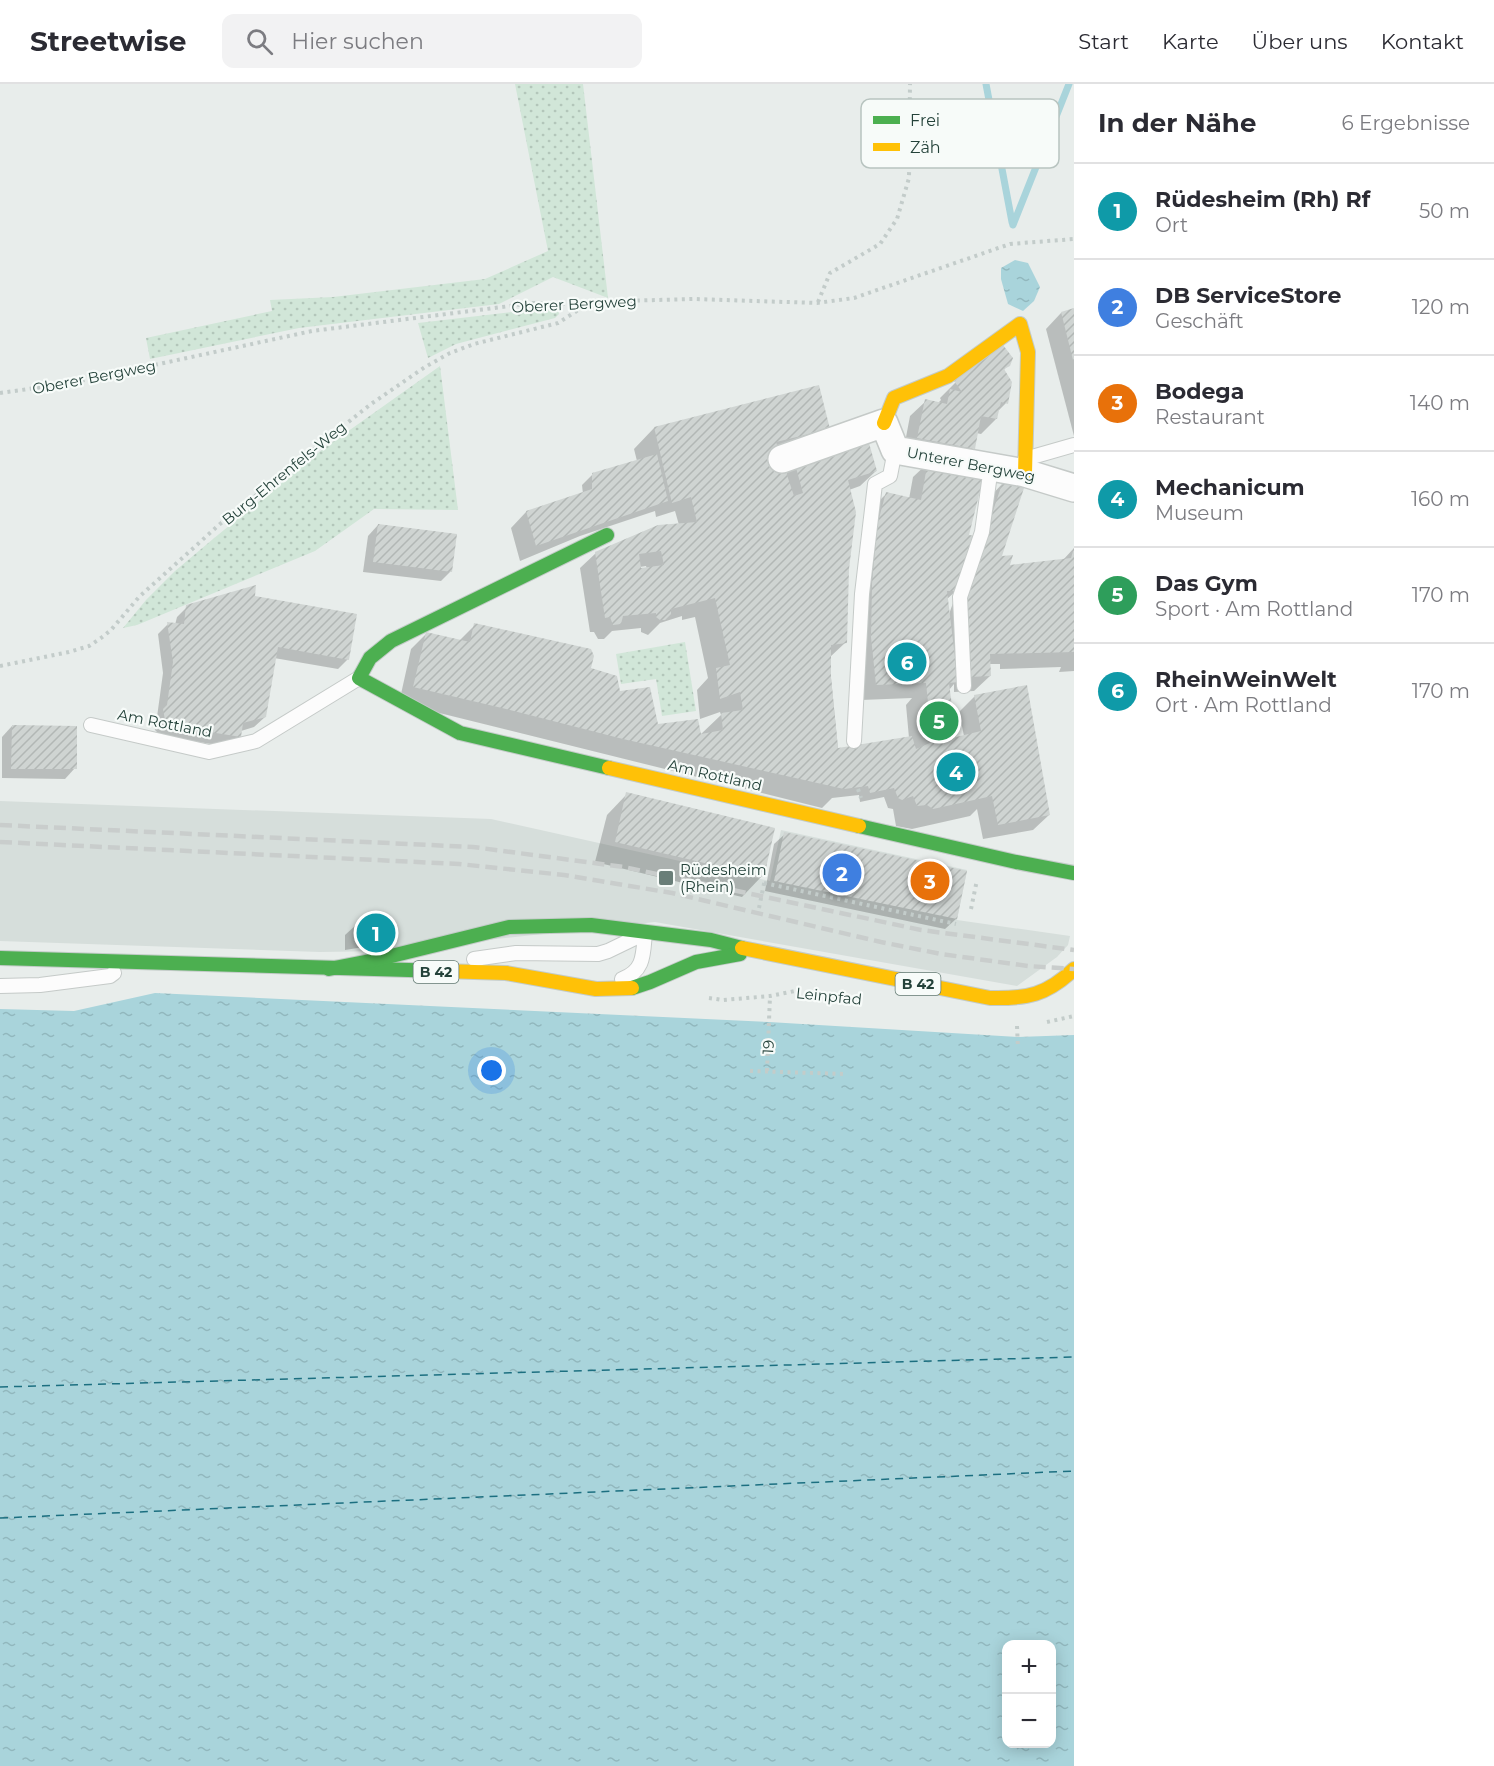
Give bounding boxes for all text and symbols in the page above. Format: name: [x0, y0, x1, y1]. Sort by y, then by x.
search box: [222, 14, 642, 68]
text: Streetwise: [30, 24, 186, 58]
icon: search: [243, 25, 276, 58]
text: Hier suchen: [291, 28, 424, 55]
text: Start: [1078, 29, 1129, 54]
text: Karte: [1162, 29, 1219, 54]
text: Über uns: [1252, 29, 1348, 54]
text: Kontakt: [1381, 29, 1464, 54]
legend: [861, 99, 1059, 168]
text: In der Nähe: [1098, 107, 1256, 139]
text: Frei: [910, 111, 940, 130]
text: 6 Ergebnisse: [1342, 111, 1470, 135]
text: Zäh: [910, 138, 941, 157]
text: Rüdesheim (Rh) Rf: [1155, 186, 1370, 213]
text: 1: [1114, 199, 1121, 223]
text: 50 m: [1419, 199, 1470, 223]
text: Ort: [1155, 213, 1188, 237]
text: DB ServiceStore: [1155, 282, 1341, 309]
street label: Oberer Bergweg: [511, 291, 637, 317]
text: 2: [1112, 295, 1123, 319]
text: 120 m: [1412, 295, 1470, 319]
text: Geschäft: [1155, 309, 1244, 333]
street label: Oberer Bergweg: [31, 356, 157, 398]
text: Bodega: [1155, 378, 1244, 405]
text: 3: [1112, 391, 1123, 415]
text: 140 m: [1410, 391, 1470, 415]
text: Restaurant: [1155, 405, 1265, 429]
street label: Burg-Ehrenfels-Weg: [218, 417, 350, 529]
street label: Unterer Bergweg: [905, 442, 1037, 486]
text: Mechanicum: [1155, 474, 1305, 501]
text: 4: [1111, 487, 1124, 511]
text: 160 m: [1411, 487, 1470, 511]
text: Museum: [1155, 501, 1244, 525]
text: Das Gym: [1155, 570, 1258, 597]
text: 5: [1112, 583, 1123, 607]
text: 170 m: [1412, 583, 1470, 607]
text: Sport · Am Rottland: [1155, 597, 1353, 621]
pin: 6: [888, 640, 926, 684]
text: RheinWeinWelt: [1155, 666, 1337, 693]
text: 6: [1111, 679, 1124, 703]
text: 170 m: [1412, 679, 1470, 703]
text: Ort · Am Rottland: [1155, 693, 1332, 717]
pin: 5: [920, 698, 958, 744]
street label: Am Rottland: [116, 705, 214, 741]
pin: 4: [936, 750, 976, 794]
street label: Am Rottland: [666, 755, 764, 795]
pin: 2: [822, 850, 862, 896]
pin: 3: [910, 858, 950, 904]
place label: Rüdesheim (Rhein): [680, 860, 767, 896]
marker: Rüdesheim (Rhein): [657, 869, 675, 887]
pin: 1: [356, 910, 395, 956]
road number: B 42: [414, 961, 458, 983]
road number: B 42: [896, 973, 940, 995]
street label: Leinpfad: [795, 983, 863, 1009]
street label: 19: [758, 1039, 778, 1055]
your location: [477, 1056, 506, 1085]
map controls: [1002, 1640, 1056, 1748]
button: +: [1002, 1640, 1056, 1694]
button: −: [1002, 1694, 1056, 1748]

